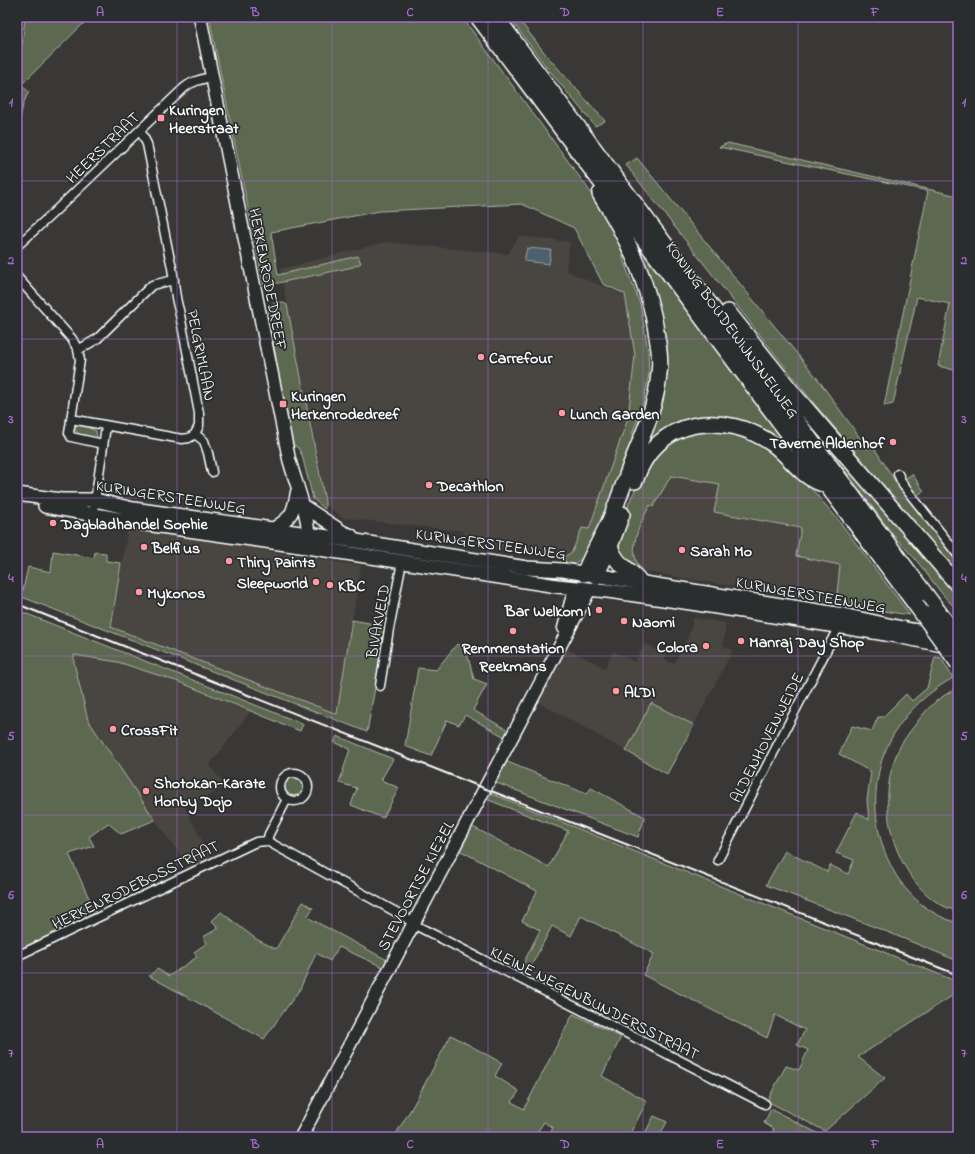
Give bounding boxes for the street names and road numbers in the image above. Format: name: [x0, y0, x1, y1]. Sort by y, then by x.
street label: HEERSTRAAT: [61, 107, 146, 190]
street label: HERKENRODEDREEF: [241, 206, 293, 353]
street label: KONING BOUDEWIJNSNELWEG: [659, 237, 804, 424]
street label: PELGRIMLAAN: [179, 308, 221, 403]
street label: KURINGERSTEENWEG: [94, 474, 247, 522]
street label: KURINGERSTEENWEG: [414, 523, 567, 567]
street label: KURINGERSTEENWEG: [734, 571, 887, 621]
street label: BIVAKVELD: [361, 583, 397, 661]
street label: ALDENHOVENWEIDE: [725, 669, 811, 807]
street label: STEVOORTSE KIEZEL: [372, 816, 461, 955]
street label: HERKENRODEBOSSTRAAT: [48, 835, 224, 937]
street label: KLEINE NEGENBUNDERSSTRAAT: [485, 940, 703, 1067]

